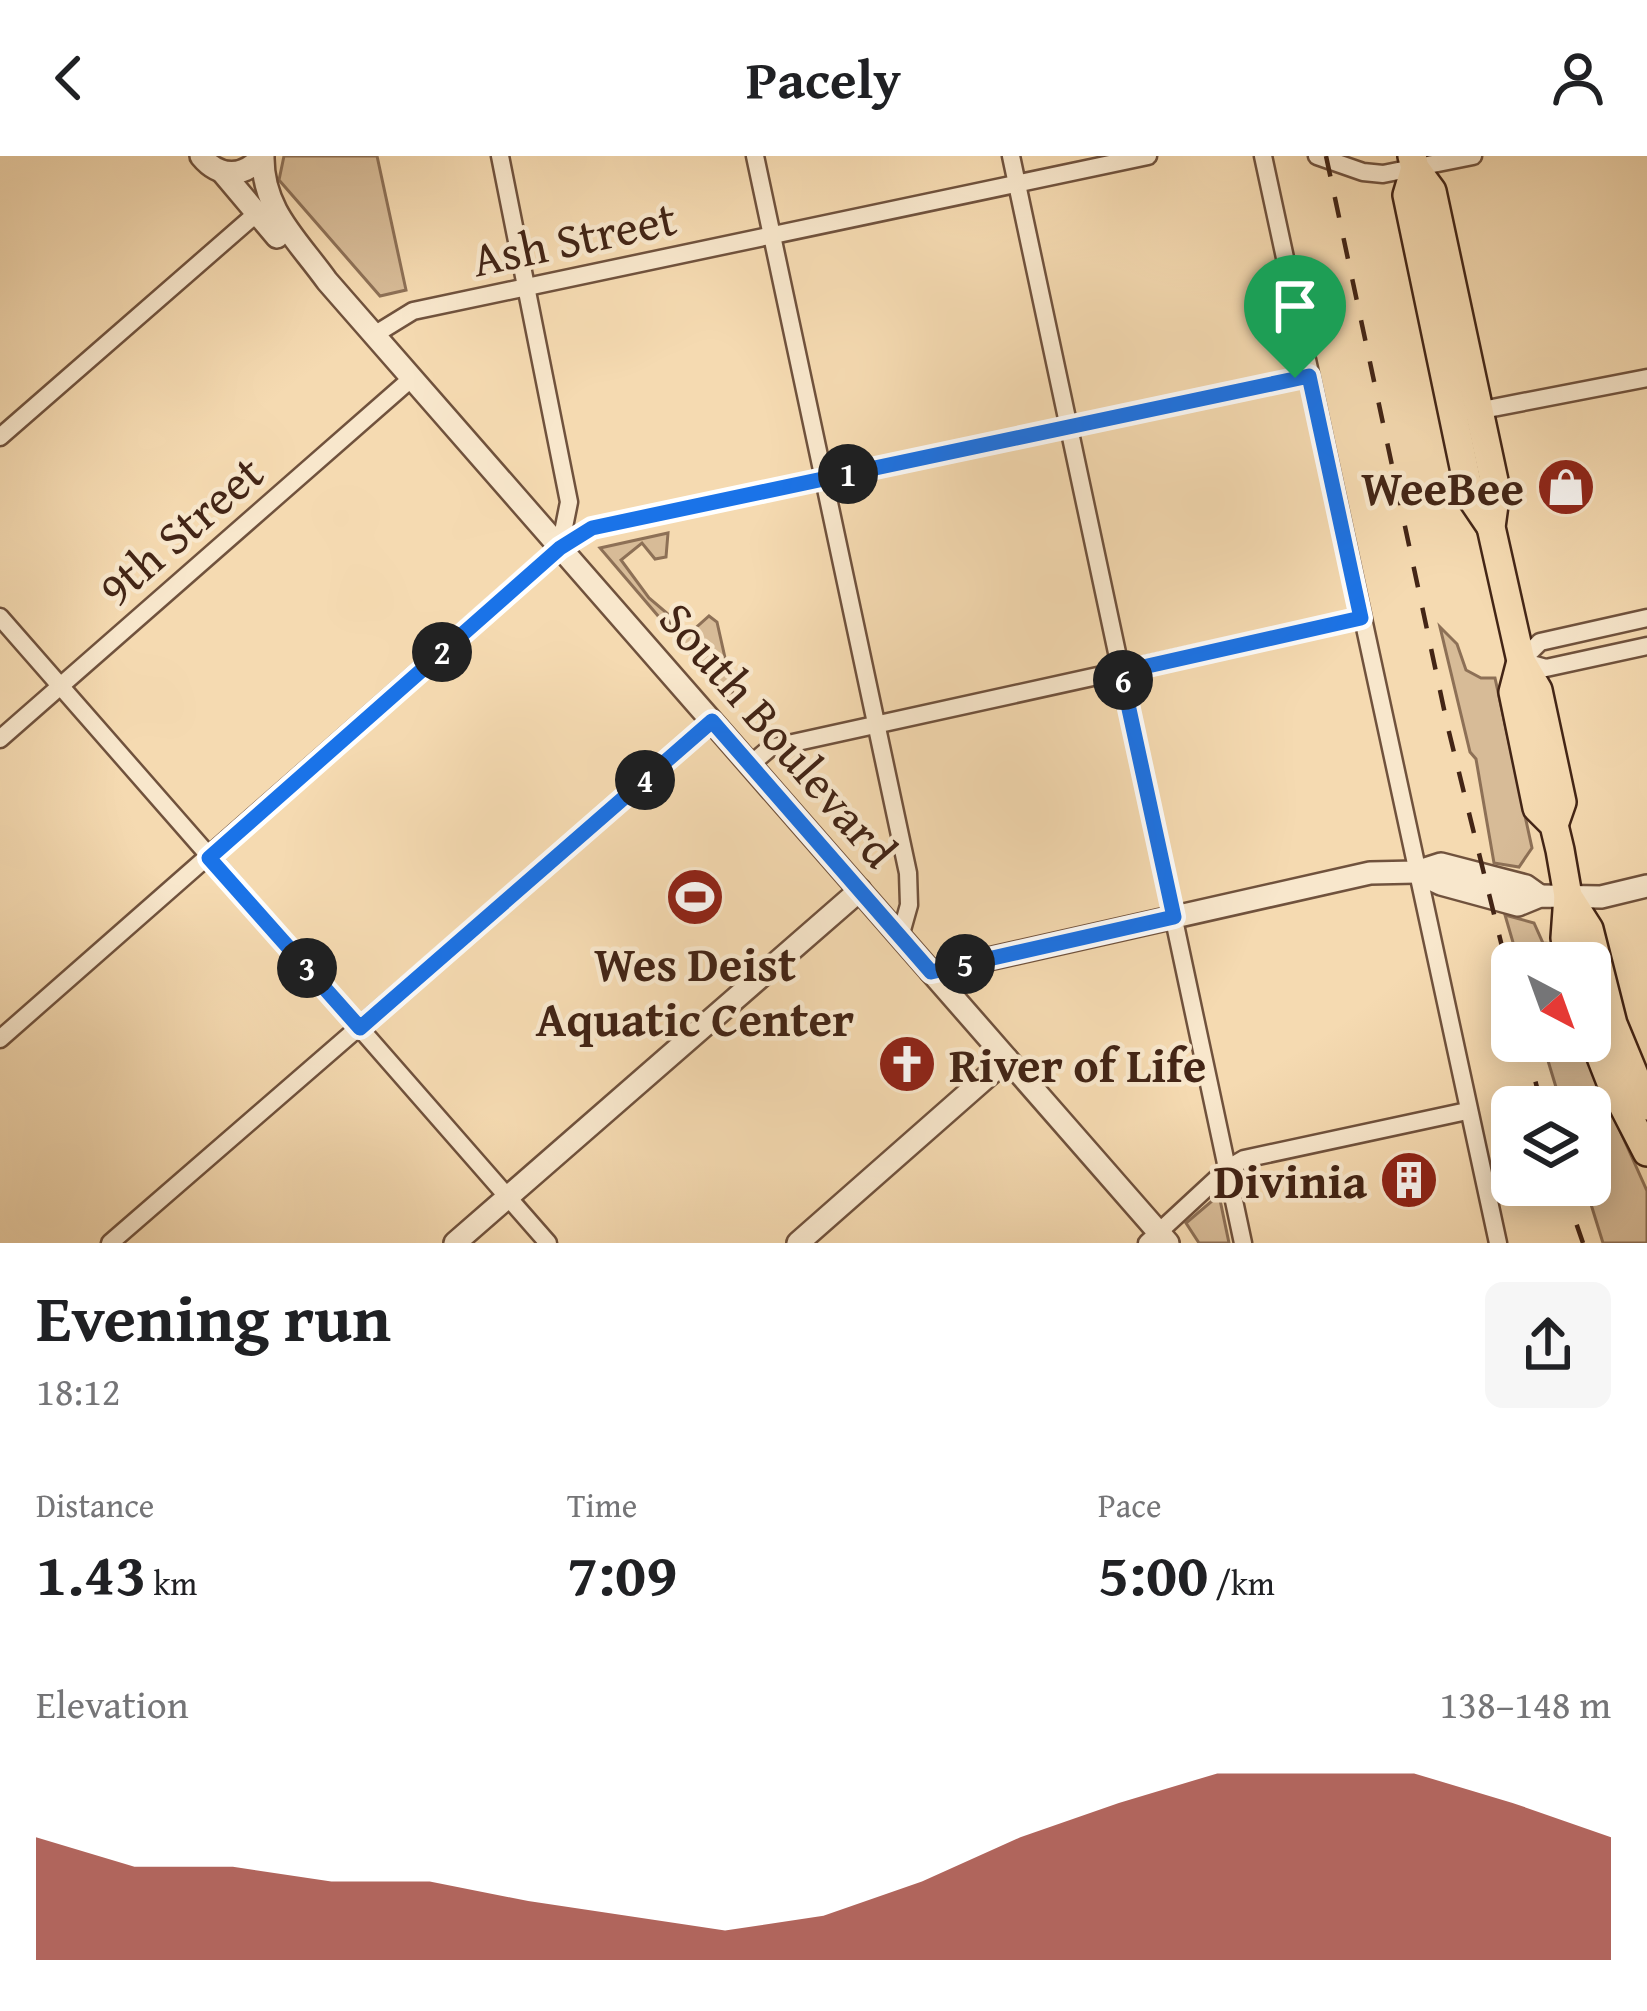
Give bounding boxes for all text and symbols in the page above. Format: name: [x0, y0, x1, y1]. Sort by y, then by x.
text: Pacely: [746, 39, 901, 118]
icon: back: [36, 45, 102, 111]
icon: person: [1545, 45, 1611, 111]
street label: Ash Street: [465, 182, 683, 294]
pin: [1244, 255, 1346, 378]
icon: arrive: [1262, 273, 1328, 339]
street label: 9th Street: [82, 438, 278, 622]
pin: 1: [818, 444, 878, 504]
text: 1: [839, 450, 857, 498]
place label: WeeBee: [1361, 452, 1524, 523]
shop icon: WeeBee: [1535, 456, 1597, 518]
street label: South Boulevard: [643, 585, 915, 883]
pin: 2: [412, 622, 472, 682]
text: 2: [433, 628, 451, 676]
pin: 6: [1093, 650, 1153, 710]
text: 6: [1114, 656, 1132, 704]
pin: 4: [615, 750, 675, 810]
text: 4: [636, 756, 654, 804]
sports icon: Wes Deist Aquatic Center: [664, 866, 726, 928]
place label: Wes Deist Aquatic Center: [536, 928, 854, 1054]
pin: 5: [935, 934, 995, 994]
pin: 3: [277, 938, 337, 998]
text: 5: [956, 940, 974, 988]
north arrow: [1491, 942, 1611, 1062]
map controls: [1491, 942, 1611, 1206]
text: 3: [298, 944, 316, 992]
place label: River of Life: [949, 1029, 1206, 1100]
church icon: River of Life: [876, 1033, 938, 1095]
button: layers: [1491, 1086, 1611, 1206]
place label: Divinia: [1214, 1145, 1367, 1216]
building icon: Divinia: [1378, 1149, 1440, 1211]
text: Evening run: [36, 1268, 391, 1365]
button: share: [1485, 1282, 1611, 1408]
text: 18:12: [36, 1362, 121, 1419]
text: Distance: [36, 1481, 154, 1529]
text: Time: [567, 1481, 637, 1529]
text: Pace: [1098, 1481, 1161, 1529]
text: 1.43: [36, 1529, 146, 1617]
text: 7:09: [567, 1529, 677, 1617]
text: 5:00: [1098, 1529, 1208, 1617]
text: km: [146, 1559, 197, 1607]
text: /km: [1208, 1559, 1275, 1607]
text: Elevation: [36, 1675, 189, 1732]
text: 138–148 m: [1439, 1675, 1611, 1732]

